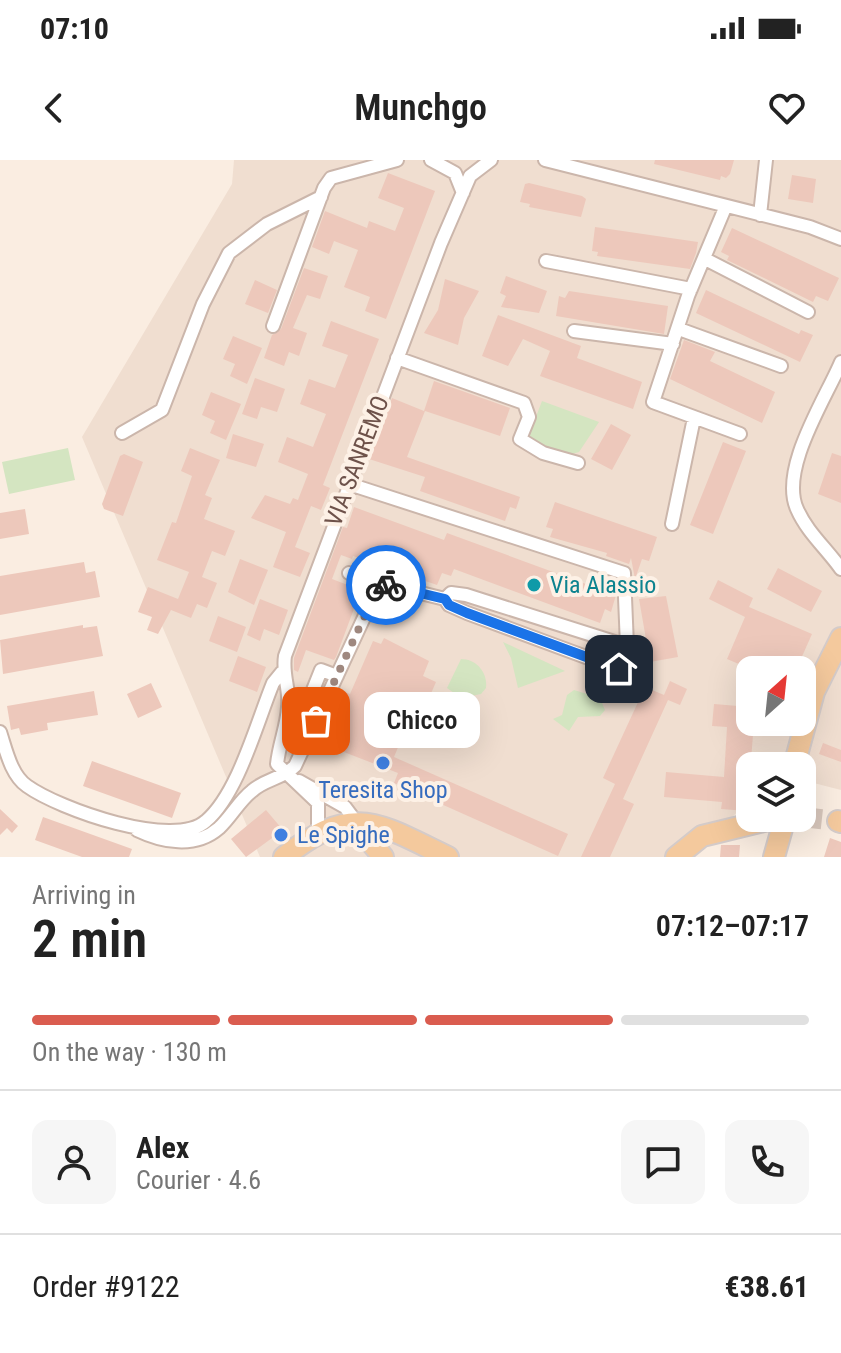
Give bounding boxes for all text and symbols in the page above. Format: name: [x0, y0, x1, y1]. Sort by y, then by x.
text: 07:10: [40, 11, 109, 46]
icon: back: [32, 86, 76, 130]
icon: heart: [765, 86, 809, 130]
text: Munchgo: [354, 87, 487, 129]
street label: VIA SANREMO: [319, 392, 395, 530]
courier: [346, 545, 426, 625]
icon: bike: [364, 563, 408, 607]
place label: Via Alassio: [550, 571, 656, 599]
marker: Via Alassio: [525, 576, 543, 594]
pin: [585, 635, 653, 703]
icon: home: [597, 647, 641, 691]
north arrow: [736, 656, 816, 736]
map controls: [736, 656, 816, 832]
pin: [282, 687, 350, 755]
callout: Chicco: [364, 693, 480, 749]
icon: bag: [294, 699, 338, 743]
text: Chicco: [387, 705, 457, 735]
button: layers: [736, 752, 816, 832]
marker: Teresita Shop: [374, 754, 392, 772]
place label: Teresita Shop: [318, 776, 448, 804]
place label: Le Spighe: [297, 821, 390, 849]
marker: Le Spighe: [272, 826, 290, 844]
text: Arriving in: [32, 880, 136, 910]
text: 07:12–07:17: [656, 908, 809, 943]
text: 2 min: [32, 909, 147, 970]
text: On the way · 130 m: [32, 1037, 227, 1067]
button: person: [32, 1120, 116, 1204]
button: chat: [621, 1120, 705, 1204]
button: phone: [725, 1120, 809, 1204]
text: Alex: [136, 1130, 189, 1165]
text: Courier · 4.6: [136, 1165, 261, 1195]
text: Order #9122: [32, 1269, 180, 1304]
text: €38.61: [724, 1269, 809, 1304]

